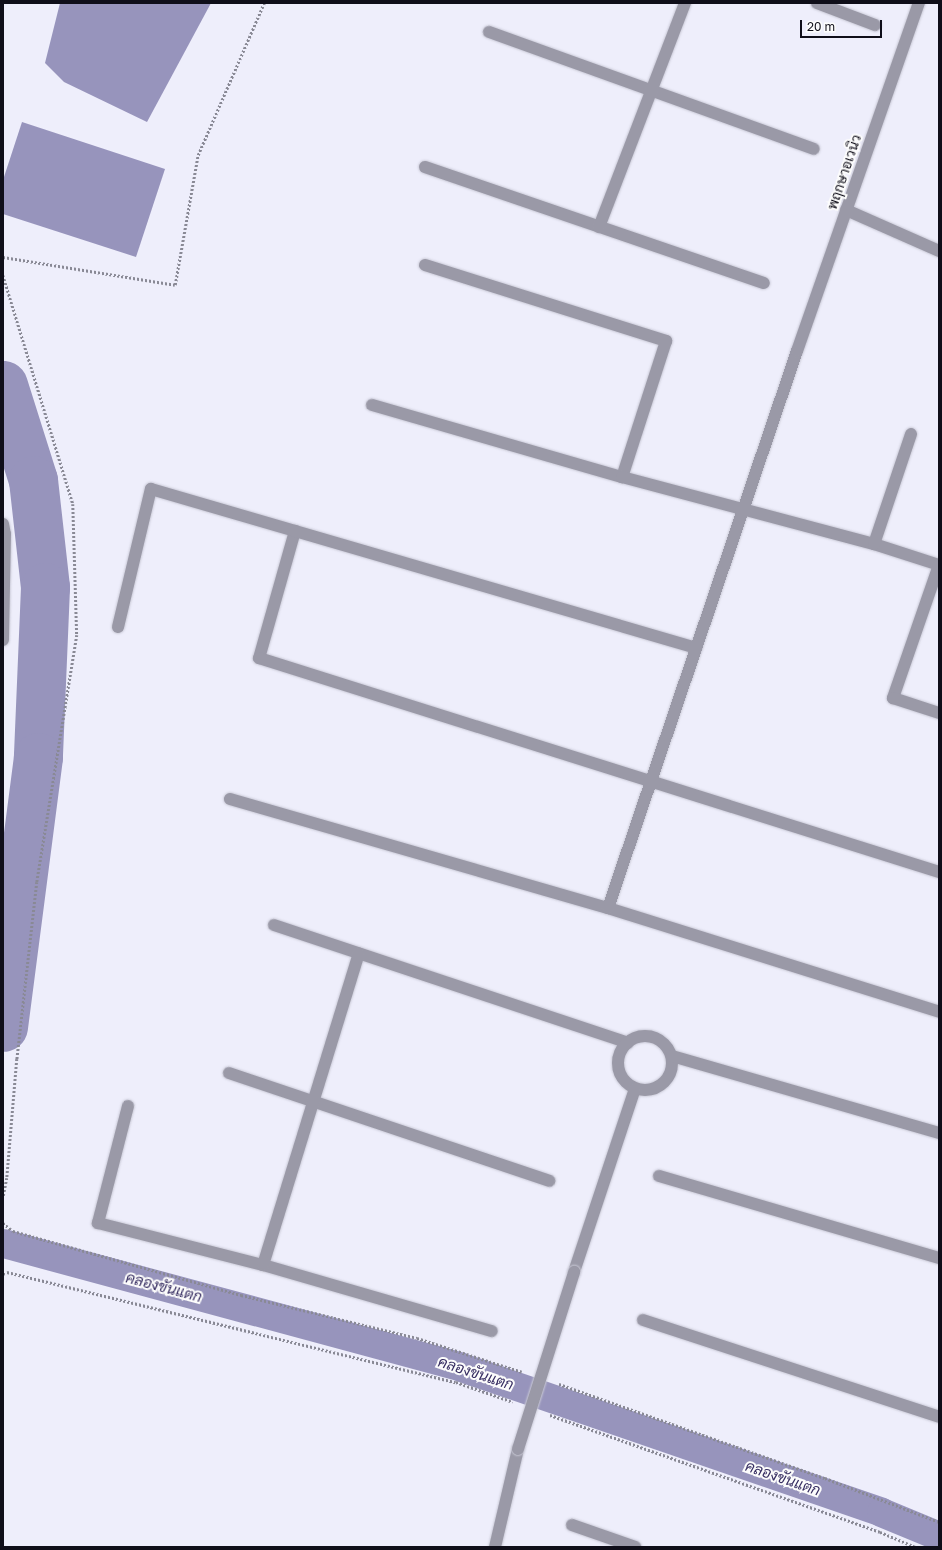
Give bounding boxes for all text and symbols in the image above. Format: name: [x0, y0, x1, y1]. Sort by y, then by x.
scale bar: [802, 12, 884, 38]
text: 20 m: [807, 19, 835, 34]
street label: พฤกษาอเวนิว: [823, 132, 865, 212]
water label: คลองขันแตก: [124, 1268, 204, 1306]
water label: คลองขันแตก: [436, 1352, 516, 1394]
water label: คลองขันแตก: [743, 1457, 823, 1499]

